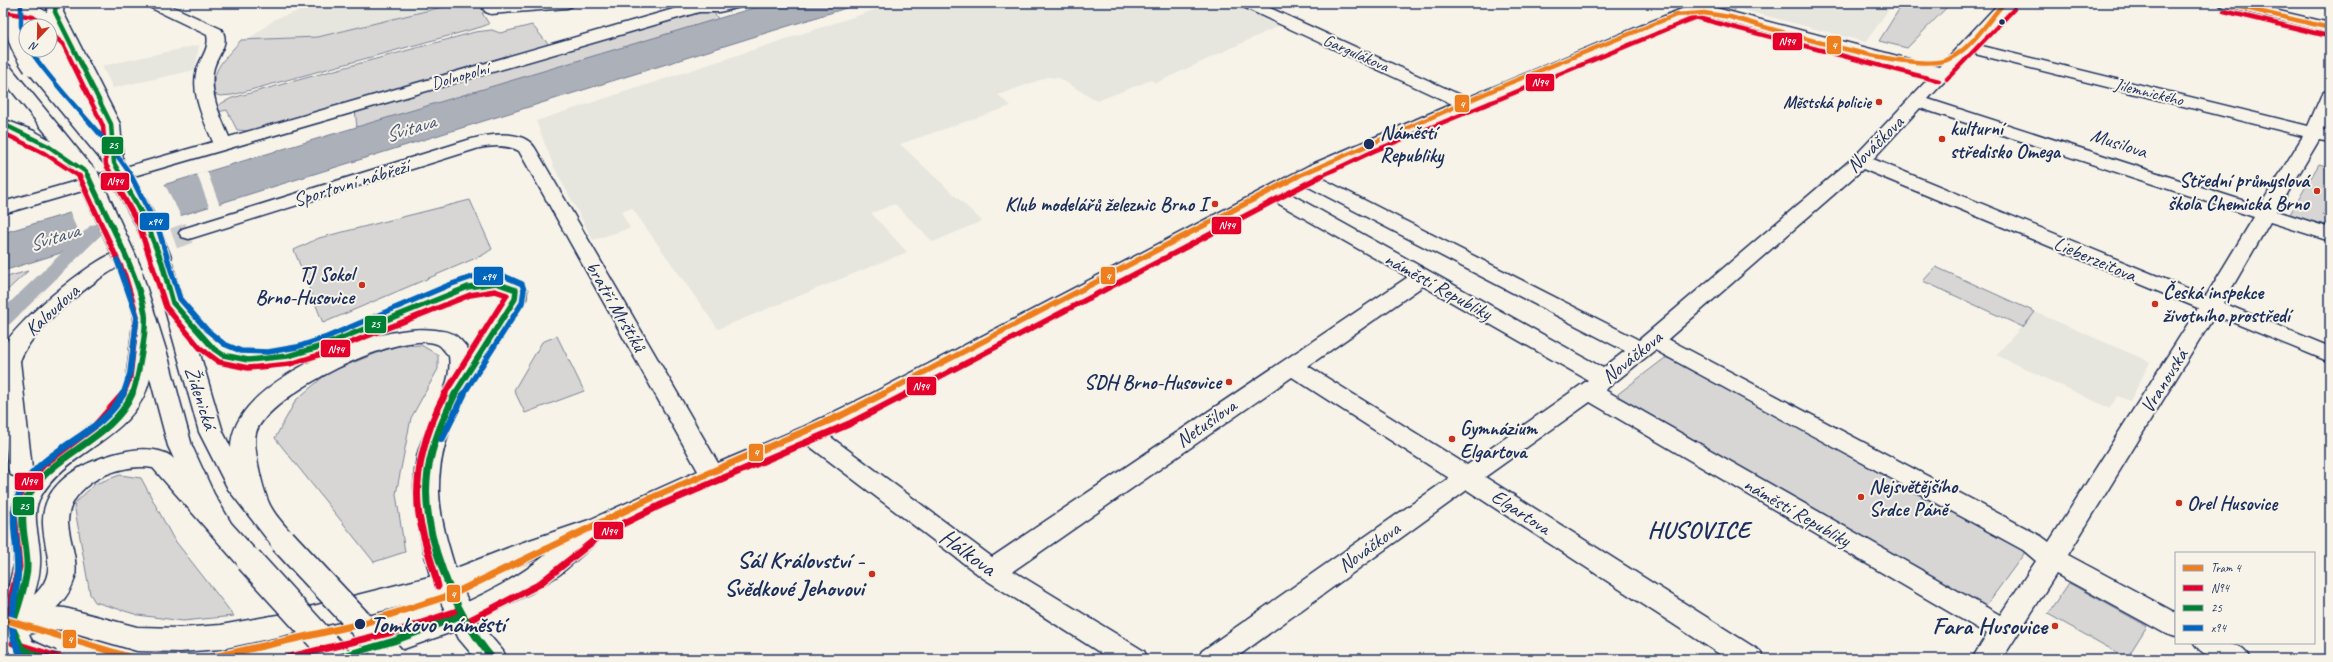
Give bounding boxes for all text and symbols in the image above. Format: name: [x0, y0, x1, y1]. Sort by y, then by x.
unlabelled marker: [1997, 17, 2007, 27]
north arrow: [18, 18, 58, 58]
street label: Gargulákova: [1320, 29, 1393, 77]
line badge: N94: [1772, 32, 1803, 51]
text: N94: [1779, 34, 1797, 48]
line badge: 4: [1826, 35, 1842, 55]
text: 4: [1832, 38, 1839, 52]
text: N: [26, 39, 40, 55]
street label: Dolnopolní: [429, 57, 495, 94]
line badge: N94: [1525, 73, 1555, 92]
street label: Jilemnického: [2112, 73, 2186, 111]
text: N94: [1532, 75, 1550, 89]
place label: Městská policie: [1783, 92, 1873, 113]
line badge: 4: [1454, 94, 1470, 113]
text: 4: [1460, 97, 1467, 111]
marker: Městská policie: [1874, 97, 1884, 107]
water label: Svitava: [382, 107, 441, 148]
street label: Nováčkova: [1841, 109, 1910, 178]
place label: kulturní středisko Omega: [1950, 116, 2062, 164]
place label: Náměstí Republiky: [1380, 120, 1445, 169]
street label: Musilova: [2088, 122, 2152, 164]
marker: kulturní středisko Omega: [1937, 134, 1947, 144]
line badge: 25: [101, 136, 124, 155]
marker: Náměstí Republiky: [1362, 137, 1376, 151]
text: 25: [108, 138, 119, 152]
street label: Sportovní nábřeží: [290, 152, 416, 212]
place label: Střední průmyslová škola Chemická Brno: [2168, 168, 2311, 216]
line badge: N94: [100, 172, 130, 191]
text: N94: [107, 174, 125, 188]
marker: Střední průmyslová škola Chemická Brno: [2312, 186, 2322, 196]
place label: Klub modelářů železnic Brno I: [1005, 192, 1212, 217]
marker: Klub modelářů železnic Brno I: [1210, 199, 1220, 209]
line badge: x94: [139, 212, 170, 231]
text: x94: [148, 214, 164, 228]
water label: Svitava: [26, 216, 85, 257]
line badge: N94: [1211, 216, 1242, 235]
text: N94: [1219, 218, 1237, 232]
street label: Lieberzeitova: [2050, 231, 2141, 288]
street label: náměstí Republiky: [1380, 246, 1497, 326]
street label: bratří Mrštíků: [580, 256, 653, 357]
place label: TJ Sokol Brno-Husovice: [255, 262, 357, 310]
line badge: x94: [473, 266, 504, 286]
line badge: 4: [1100, 266, 1116, 285]
text: x94: [482, 269, 498, 283]
text: 4: [1106, 269, 1113, 283]
street label: Kaloudova: [20, 277, 86, 341]
marker: TJ Sokol Brno-Husovice: [357, 280, 367, 290]
place label: Česká inspekce životního prostředí: [2163, 280, 2294, 328]
marker: Česká inspekce životního prostředí: [2150, 299, 2160, 309]
line badge: 25: [364, 315, 387, 334]
text: 25: [370, 317, 381, 331]
street label: Nováčkova: [1597, 324, 1669, 389]
line badge: N94: [320, 339, 351, 358]
text: N94: [328, 342, 346, 356]
street label: Vranovská: [2135, 342, 2195, 418]
street label: Židenická: [179, 363, 224, 435]
place label: SDH Brno-Husovice: [1084, 370, 1223, 395]
line badge: N94: [906, 376, 937, 396]
marker: SDH Brno-Husovice: [1224, 377, 1234, 387]
text: N94: [913, 379, 931, 393]
street label: Netušilova: [1171, 392, 1243, 453]
place label: Gymnázium Elgartova: [1460, 416, 1539, 464]
marker: Gymnázium Elgartova: [1447, 434, 1457, 444]
line badge: 4: [748, 443, 764, 462]
text: 4: [754, 445, 761, 459]
street label: náměstí Republiky: [1739, 471, 1856, 553]
line badge: N94: [14, 472, 44, 491]
text: N94: [21, 474, 39, 488]
place label: Nejsvětějšího Srdce Páně: [1869, 474, 1959, 522]
street label: Elgartova: [1487, 484, 1557, 541]
place label: Orel Husovice: [2187, 491, 2278, 516]
marker: Nejsvětějšího Srdce Páně: [1856, 492, 1866, 502]
line badge: 25: [12, 496, 35, 516]
marker: Orel Husovice: [2174, 498, 2184, 508]
text: 25: [19, 499, 30, 513]
street label: Nováčkova: [1333, 515, 1407, 578]
district label: HUSOVICE: [1648, 515, 1753, 545]
line badge: N94: [593, 521, 624, 540]
street label: Hálkova: [934, 521, 1003, 583]
text: N94: [601, 524, 619, 538]
place label: Sál Království - Svědkové Jehovovi: [724, 545, 867, 603]
legend: [2175, 552, 2315, 644]
text: Tram 4: [2211, 560, 2242, 576]
marker: Sál Království - Svědkové Jehovovi: [867, 569, 877, 579]
text: N94: [2211, 580, 2231, 596]
line badge: 4: [446, 584, 461, 603]
text: 4: [451, 587, 458, 601]
text: 25: [2211, 600, 2222, 616]
place label: Tomkovo náměstí: [370, 609, 510, 639]
place label: Fara Husovice: [1932, 611, 2049, 641]
marker: Tomkovo náměstí: [353, 617, 367, 631]
text: x94: [2211, 620, 2228, 636]
marker: Fara Husovice: [2050, 621, 2060, 631]
line badge: 4: [62, 629, 77, 649]
text: 4: [68, 632, 75, 646]

